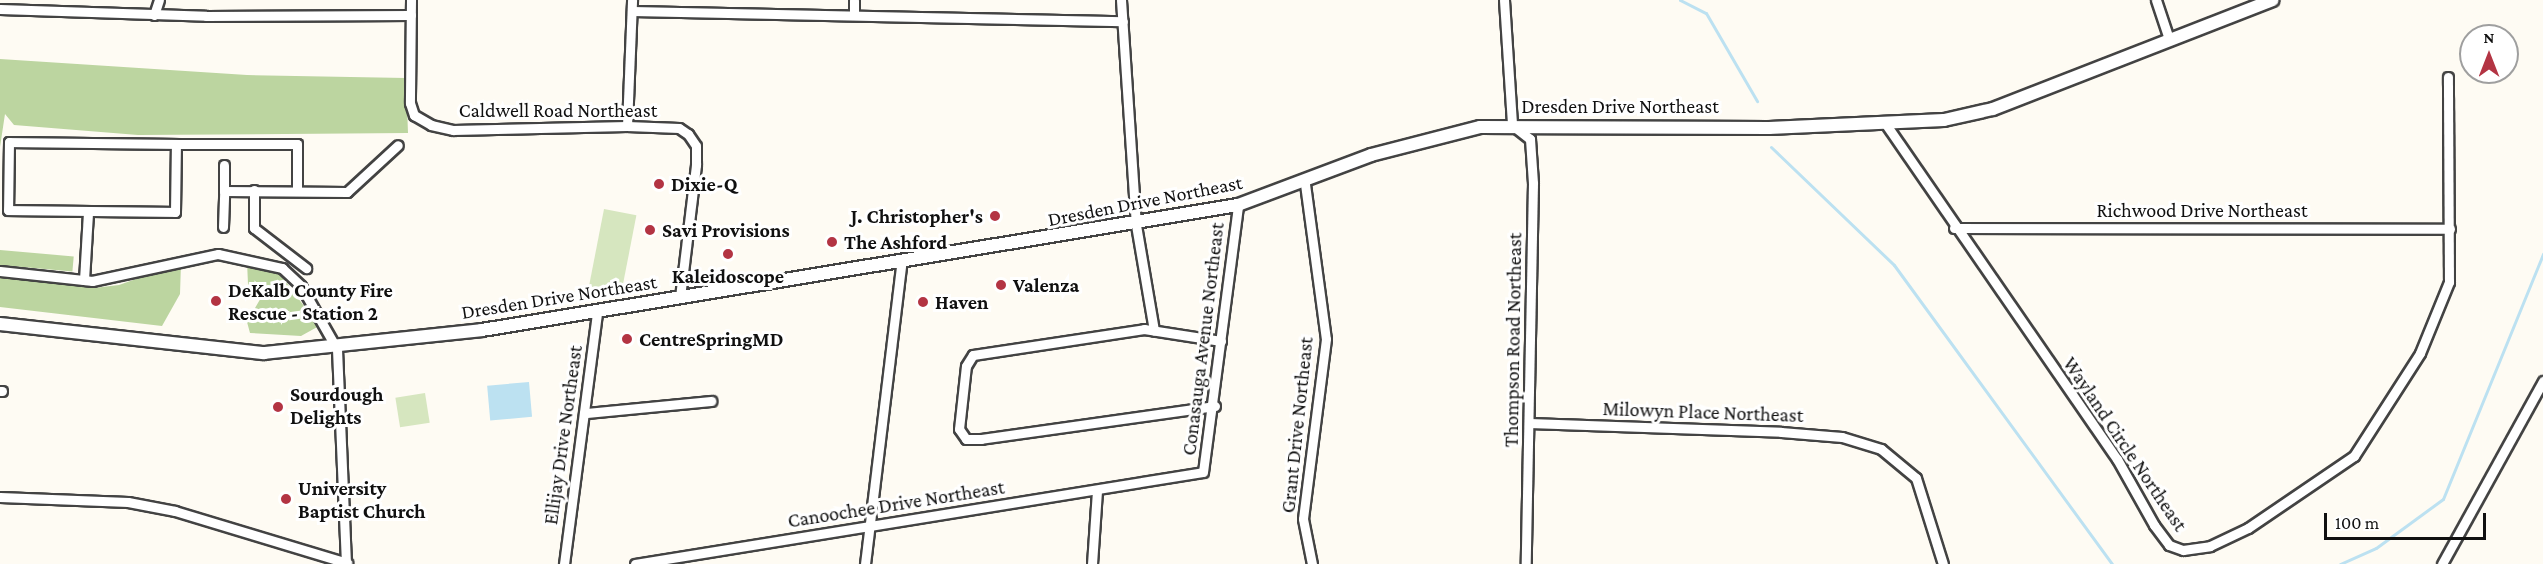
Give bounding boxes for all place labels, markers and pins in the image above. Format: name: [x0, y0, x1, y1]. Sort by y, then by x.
place label: Dixie-Q: [671, 172, 738, 196]
marker: Dixie-Q: [652, 177, 666, 191]
place label: J. Christopher's: [851, 204, 983, 228]
marker: J. Christopher's: [988, 209, 1002, 223]
place label: Savi Provisions: [662, 218, 790, 242]
marker: Savi Provisions: [643, 223, 657, 237]
place label: The Ashford: [844, 230, 947, 254]
marker: The Ashford: [825, 235, 839, 249]
marker: Kaleidoscope: [721, 247, 735, 261]
place label: Kaleidoscope: [672, 264, 784, 288]
place label: Valenza: [1013, 273, 1079, 297]
place label: DeKalb County Fire Rescue - Station 2: [228, 278, 393, 325]
marker: Valenza: [994, 278, 1008, 292]
place label: Haven: [935, 290, 989, 314]
marker: DeKalb County Fire Rescue - Station 2: [209, 294, 223, 308]
marker: Haven: [916, 295, 930, 309]
place label: CentreSpringMD: [639, 327, 783, 351]
marker: CentreSpringMD: [620, 332, 634, 346]
place label: Sourdough Delights: [290, 383, 384, 430]
marker: Sourdough Delights: [271, 400, 285, 414]
place label: University Baptist Church: [298, 476, 426, 523]
marker: University Baptist Church: [279, 492, 293, 506]

